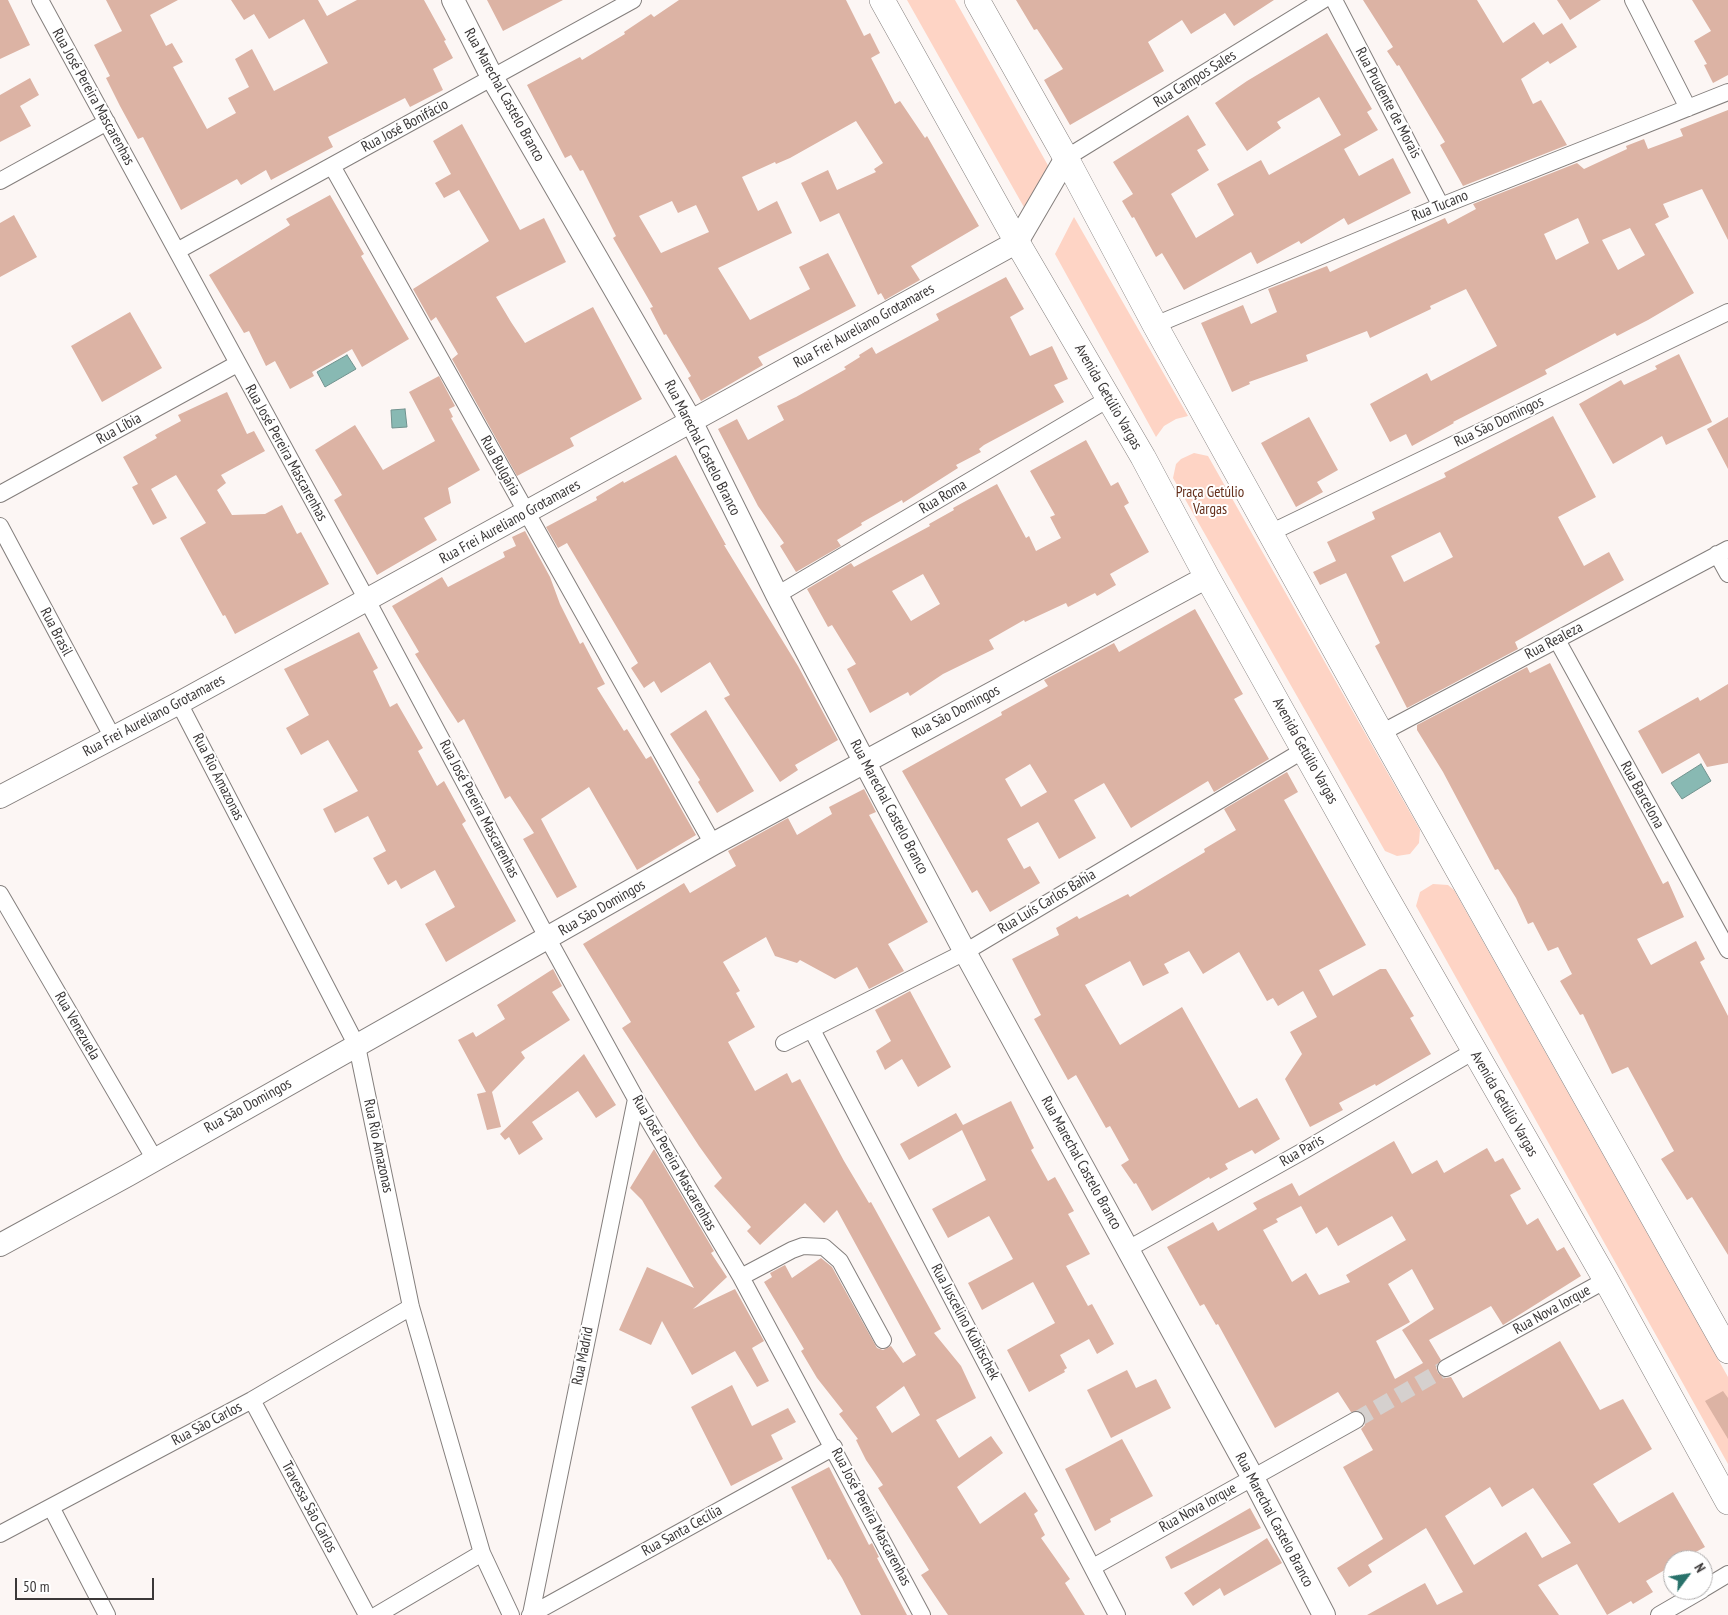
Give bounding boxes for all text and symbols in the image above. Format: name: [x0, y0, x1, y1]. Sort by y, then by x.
street label: Rua Marechal Castelo Branco: [460, 25, 548, 165]
street label: Rua José Pereira Mascarenhas: [48, 26, 138, 168]
street label: Rua Prudente de Morais: [1351, 45, 1425, 161]
street label: Rua Campos Sales: [1150, 47, 1240, 111]
street label: Rua José Bonifácio: [359, 96, 451, 156]
street label: Rua Tucano: [1409, 187, 1471, 225]
street label: Rua Frei Aureliano Grotamares: [791, 280, 937, 372]
street label: Avenida Getúlio Vargas: [1071, 341, 1145, 453]
street label: Rua Marechal Castelo Branco: [660, 377, 744, 519]
street label: Rua José Pereira Mascarenhas: [241, 382, 331, 524]
street label: Rua São Domingos: [1451, 393, 1547, 451]
street label: Rua Líbia: [94, 409, 144, 449]
street label: Rua Bulgária: [476, 433, 524, 499]
street label: Rua Frei Aureliano Grotamares: [437, 476, 583, 568]
street label: Rua Roma: [916, 476, 970, 518]
park label: Praça Getúlio Vargas: [1176, 484, 1244, 519]
street label: Rua Brasil: [36, 605, 76, 659]
street label: Rua Realeza: [1522, 618, 1586, 664]
street label: Rua Frei Aureliano Grotamares: [80, 671, 228, 761]
street label: Rua São Domingos: [909, 681, 1003, 743]
street label: Avenida Getúlio Vargas: [1268, 695, 1342, 807]
street label: Rua Rio Amazonas: [188, 730, 248, 824]
street label: Rua José Pereira Mascarenhas: [435, 737, 523, 881]
street label: Rua Marechal Castelo Branco: [846, 737, 932, 877]
street label: Rua Barcelona: [1616, 758, 1668, 832]
street label: Rua Luís Carlos Bahia: [995, 866, 1099, 938]
street label: Rua São Domingos: [556, 876, 648, 940]
street label: Rua Venezuela: [50, 989, 104, 1063]
street label: Avenida Getúlio Vargas: [1467, 1048, 1541, 1160]
street label: Rua São Domingos: [201, 1075, 295, 1137]
street label: Rua José Pereira Mascarenhas: [628, 1092, 720, 1234]
street label: Rua Marechal Castelo Branco: [1037, 1093, 1125, 1233]
street label: Rua Rio Amazonas: [359, 1098, 397, 1194]
street label: Rua Paris: [1277, 1131, 1327, 1171]
street label: Rua Juscelino Kubitschek: [927, 1261, 1003, 1383]
street label: Rua Nova Iorque: [1510, 1281, 1594, 1339]
street label: Rua Madrid: [569, 1325, 597, 1387]
street label: Rua São Carlos: [169, 1398, 245, 1450]
street label: Rua José Pereira Mascarenhas: [827, 1445, 915, 1589]
street label: Rua Marechal Castelo Branco: [1231, 1450, 1317, 1590]
street label: Travessa São Carlos: [277, 1458, 341, 1556]
street label: Rua Nova Iorque: [1156, 1479, 1240, 1537]
street label: Rua Santa Cecília: [639, 1502, 725, 1560]
north arrow: [1663, 1550, 1713, 1600]
text: N: [1690, 1560, 1710, 1576]
scale bar: [18, 1568, 156, 1600]
text: 50 m: [23, 1577, 49, 1596]

